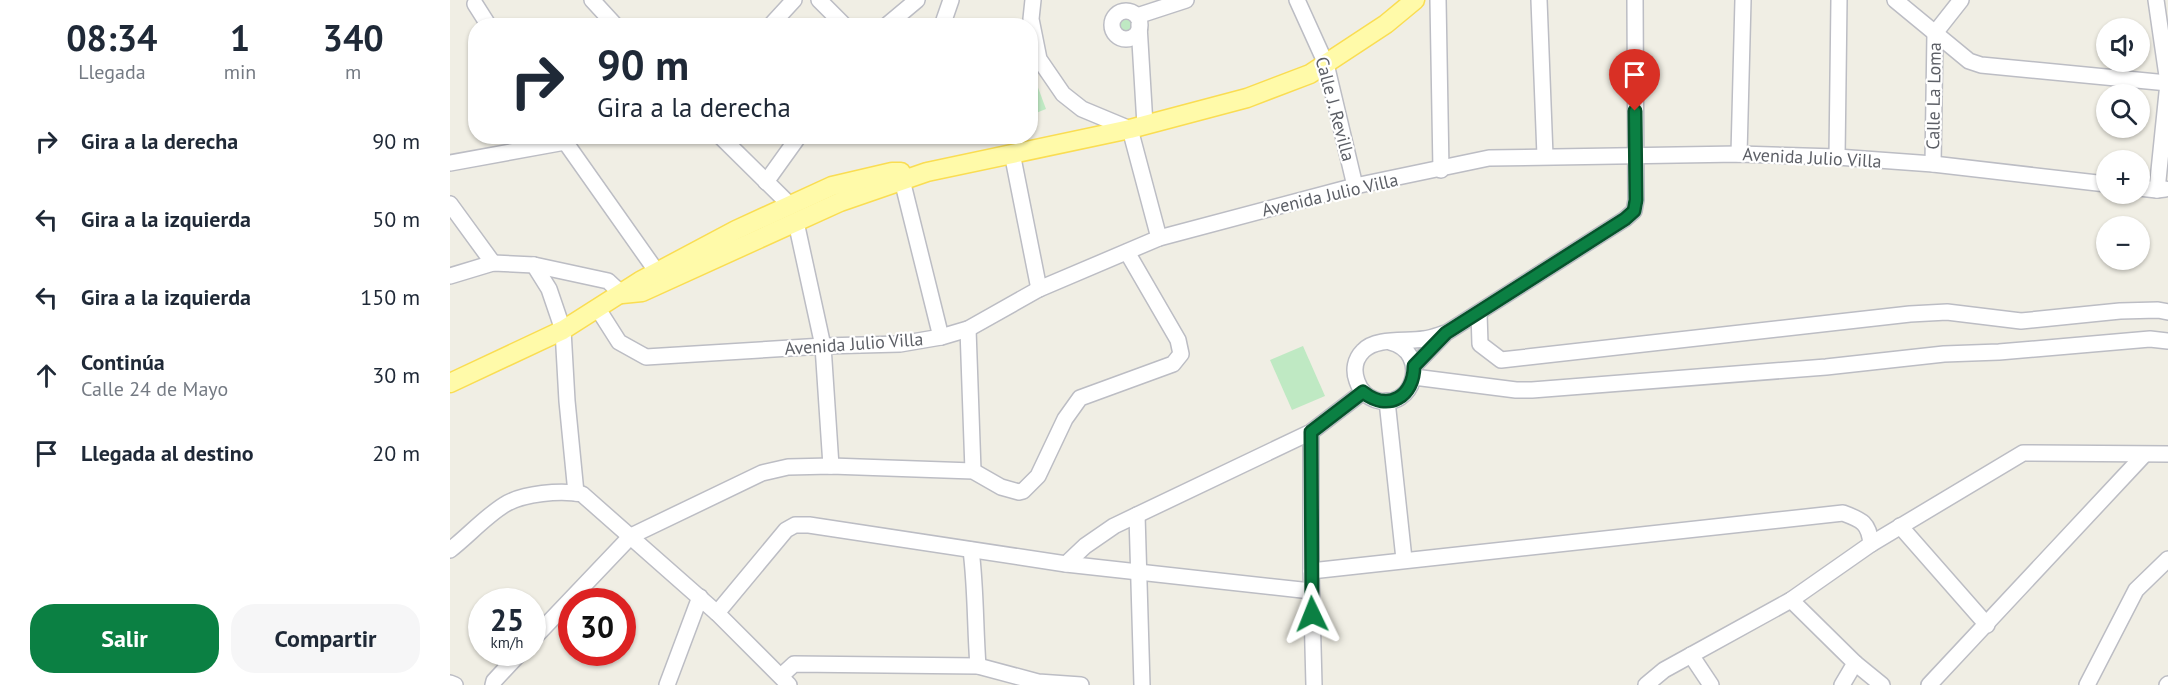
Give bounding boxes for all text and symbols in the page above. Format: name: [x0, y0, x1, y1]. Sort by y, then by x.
text: 08:34: [66, 14, 158, 61]
text: 1: [230, 14, 250, 61]
text: 340: [323, 14, 384, 61]
map controls: [2096, 18, 2150, 270]
button: sound: [2096, 18, 2150, 72]
text: 90 m: [597, 37, 689, 92]
icon: right: [498, 42, 576, 120]
street label: Calle La Loma: [1921, 42, 1946, 150]
pin: [1609, 49, 1660, 111]
street label: Calle J. Revilla: [1310, 54, 1360, 164]
icon: arrive: [1618, 58, 1651, 91]
text: Llegada: [78, 59, 146, 85]
text: min: [224, 59, 256, 85]
text: m: [345, 59, 361, 85]
button: search: [2096, 84, 2150, 138]
text: Gira a la derecha: [597, 90, 791, 124]
icon: right: [30, 125, 63, 158]
text: Gira a la derecha: [81, 127, 238, 155]
text: 90 m: [372, 127, 420, 155]
street label: Avenida Julio Villa: [1742, 142, 1882, 173]
button: +: [2096, 150, 2150, 204]
street label: Avenida Julio Villa: [1260, 168, 1400, 221]
icon: left: [30, 203, 63, 236]
text: Gira a la izquierda: [81, 205, 251, 233]
text: 50 m: [372, 205, 420, 233]
button: −: [2096, 216, 2150, 270]
icon: left: [30, 281, 63, 314]
text: Gira a la izquierda: [81, 283, 251, 311]
text: 150 m: [360, 283, 420, 311]
street label: Avenida Julio Villa: [784, 327, 924, 360]
text: Continúa: [81, 348, 165, 376]
icon: ahead: [30, 359, 63, 392]
text: 30 m: [372, 361, 420, 389]
text: Calle 24 de Mayo: [81, 376, 228, 402]
icon: arrive: [30, 437, 63, 470]
text: Llegada al destino: [81, 439, 254, 467]
text: 20 m: [372, 439, 420, 467]
position arrow: [1280, 582, 1344, 646]
speed limit sign: 30: [558, 588, 636, 666]
text: 25: [490, 600, 524, 639]
button: Salir: [30, 604, 219, 673]
button: Compartir: [231, 604, 420, 673]
text: km/h: [491, 633, 523, 652]

